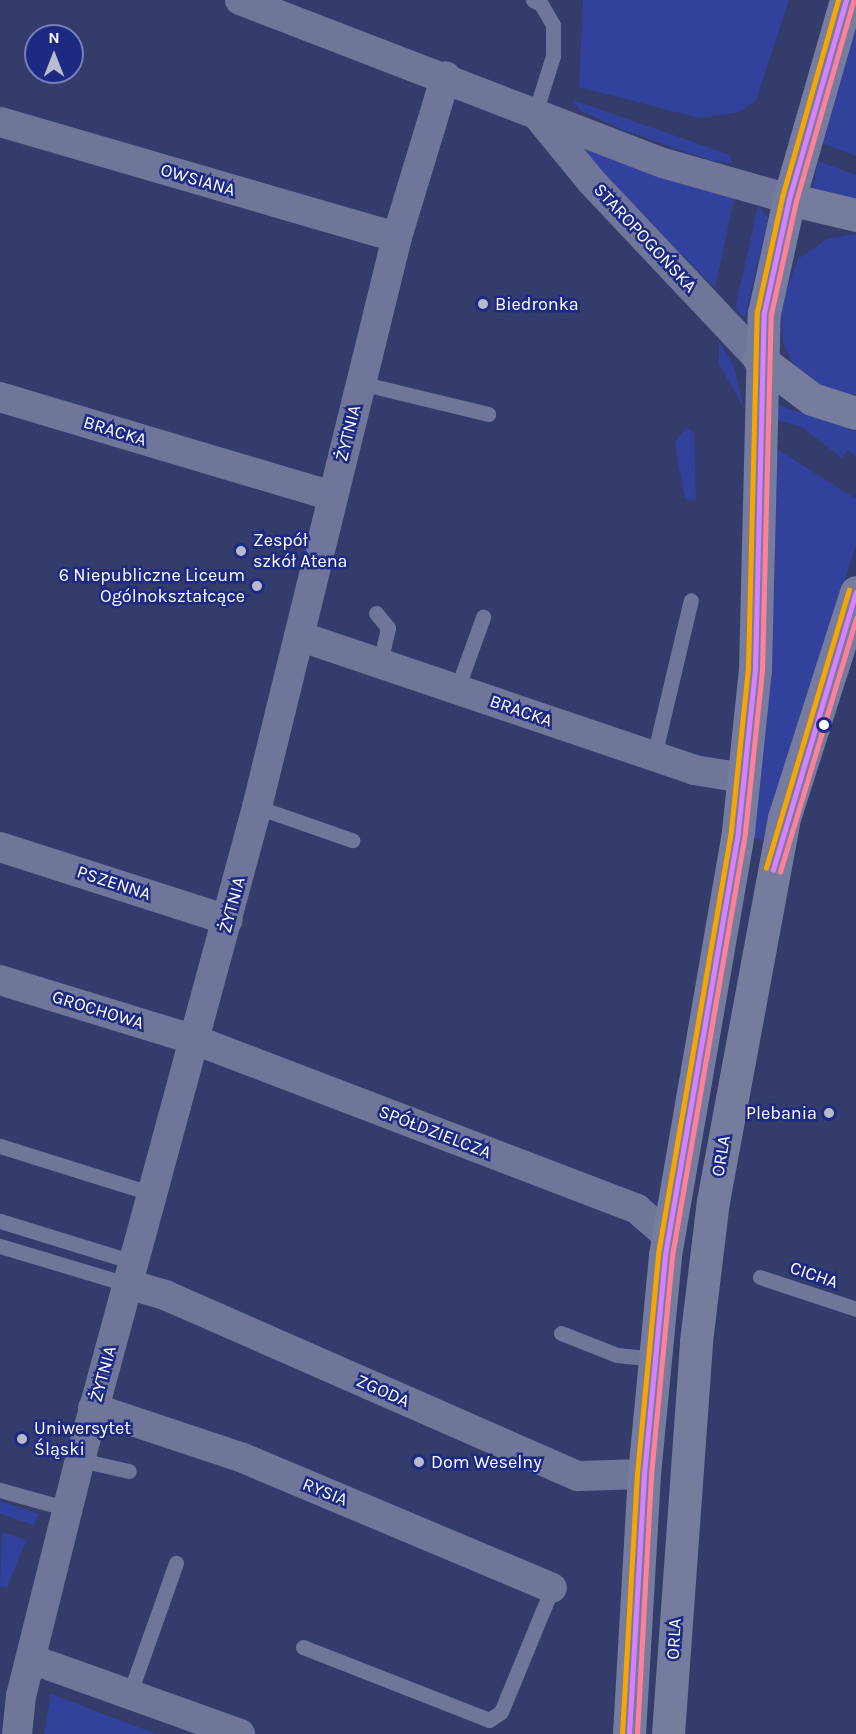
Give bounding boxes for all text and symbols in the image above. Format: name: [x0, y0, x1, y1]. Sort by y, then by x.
north arrow: [24, 24, 84, 84]
text: N: [48, 28, 60, 47]
street label: OWSIANA: [158, 159, 238, 201]
street label: STAROPOGOŃSKA: [589, 179, 701, 297]
place label: Biedronka: [495, 293, 579, 315]
marker: Biedronka: [476, 297, 490, 311]
street label: ŻYTNIA: [331, 403, 365, 463]
street label: BRACKA: [81, 411, 149, 451]
place label: Zespół szkół Atena: [253, 530, 347, 572]
marker: Zespół szkół Atena: [234, 544, 248, 558]
place label: 6 Niepubliczne Liceum Ogólnokształcące: [59, 565, 245, 608]
marker: 6 Niepubliczne Liceum Ogólnokształcące: [250, 579, 264, 593]
street label: BRACKA: [487, 690, 555, 732]
unlabelled marker: [818, 719, 830, 731]
street label: PSZENNA: [74, 861, 154, 905]
street label: ŻYTNIA: [214, 875, 250, 935]
street label: GROCHOWA: [50, 986, 146, 1034]
street label: SPÓŁDZIELCZA: [376, 1101, 494, 1163]
place label: Plebania: [746, 1102, 817, 1124]
marker: Plebania: [822, 1106, 836, 1120]
street label: ORLA: [707, 1134, 735, 1178]
street label: CICHA: [787, 1257, 841, 1293]
street label: ŻYTNIA: [85, 1344, 121, 1404]
street label: ZGODA: [353, 1370, 413, 1412]
place label: Uniwersytet Śląski: [34, 1418, 131, 1460]
marker: Uniwersytet Śląski: [15, 1432, 29, 1446]
place label: Dom Weselny: [431, 1451, 542, 1473]
marker: Dom Weselny: [412, 1455, 426, 1469]
street label: RYSIA: [299, 1473, 351, 1511]
street label: ORLA: [662, 1618, 686, 1660]

